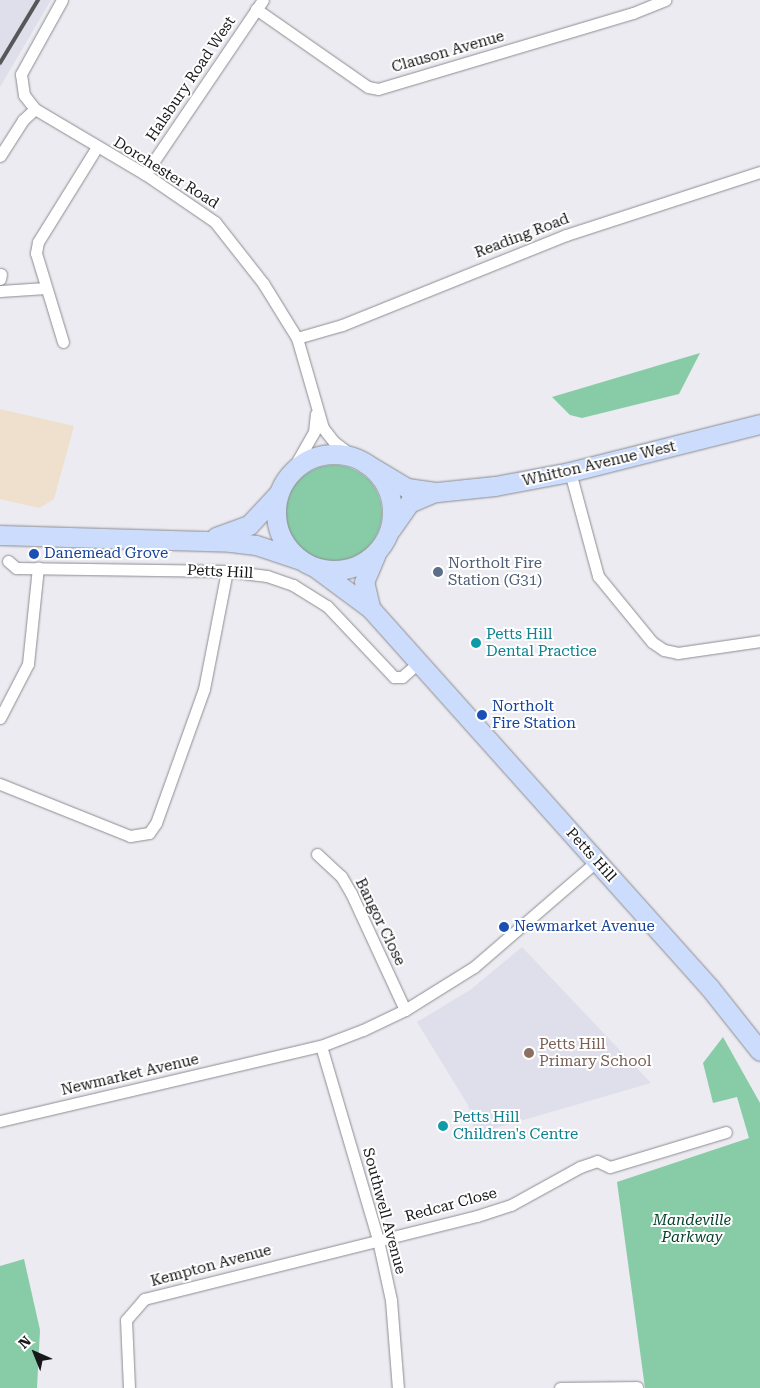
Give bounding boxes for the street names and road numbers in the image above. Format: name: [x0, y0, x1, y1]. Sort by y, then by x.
street label: Halsbury Road West: [143, 13, 239, 145]
street label: Clauson Avenue: [390, 27, 506, 77]
street label: Dorchester Road: [110, 133, 222, 213]
street label: Reading Road: [472, 210, 572, 262]
street label: Whitton Avenue West: [521, 438, 677, 490]
street label: Petts Hill: [186, 561, 254, 583]
street label: Petts Hill: [562, 824, 620, 886]
street label: Bangor Close: [351, 875, 409, 969]
street label: Newmarket Avenue: [59, 1050, 201, 1100]
street label: Southwell Avenue: [358, 1146, 410, 1276]
street label: Redcar Close: [403, 1184, 499, 1226]
street label: Kempton Avenue: [149, 1241, 273, 1291]

